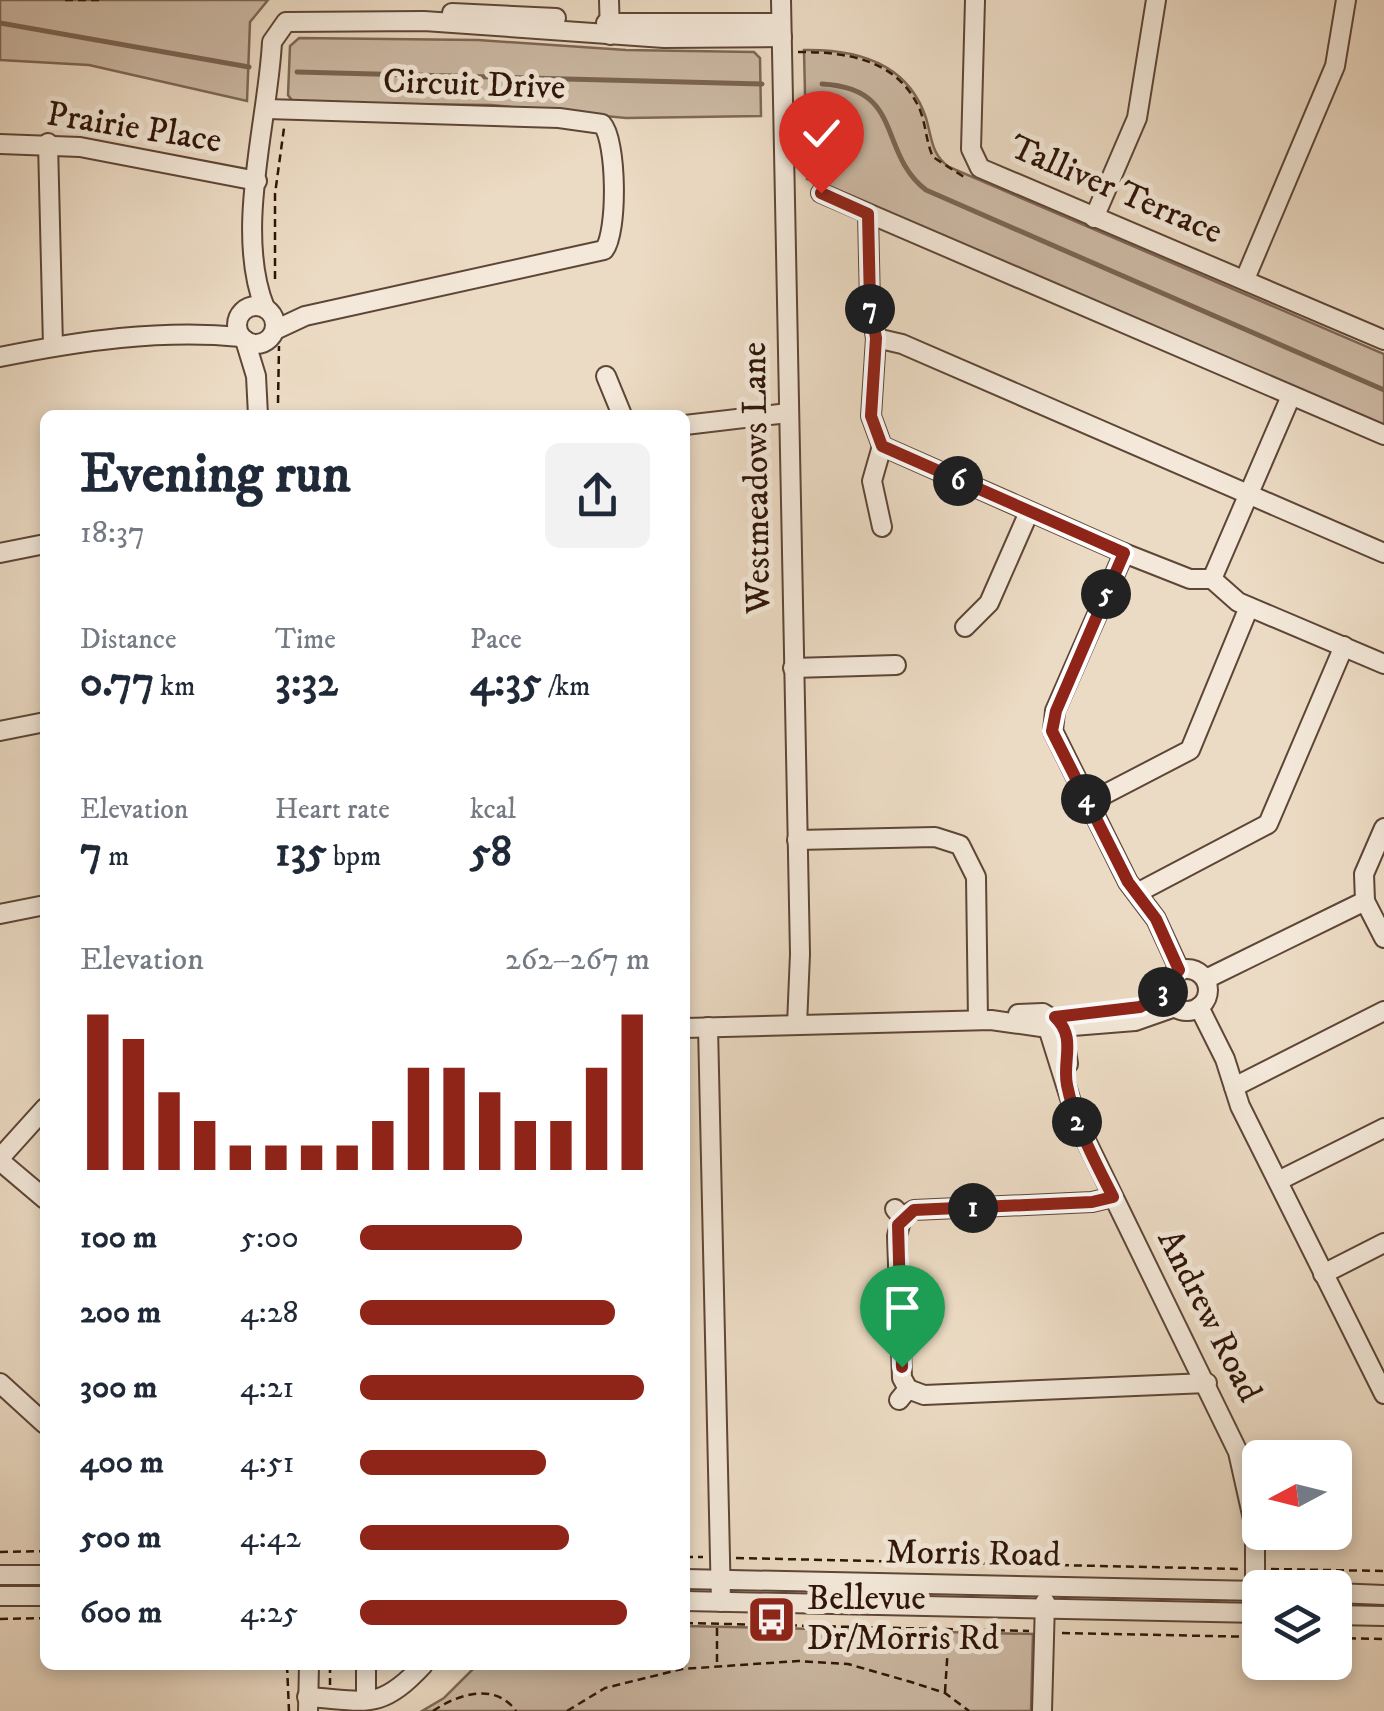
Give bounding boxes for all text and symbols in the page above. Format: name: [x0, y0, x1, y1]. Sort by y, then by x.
street label: Circuit Drive: [382, 60, 566, 110]
pin: [779, 91, 864, 194]
street label: Prairie Place: [43, 92, 225, 164]
icon: check: [794, 106, 849, 161]
street label: Talliver Terrace: [1003, 125, 1229, 255]
pin: 7: [845, 284, 895, 334]
text: 7: [863, 291, 877, 326]
street label: Westmeadows Lane: [733, 342, 781, 615]
text: Evening run: [80, 441, 351, 510]
button: share: [545, 443, 650, 548]
pin: 6: [933, 456, 983, 506]
text: 6: [951, 463, 965, 498]
text: 18:37: [80, 513, 145, 553]
pin: 5: [1081, 569, 1131, 619]
text: 5: [1099, 576, 1113, 611]
text: Distance: [80, 622, 176, 657]
text: Time: [275, 622, 336, 657]
text: Pace: [470, 622, 522, 657]
text: 0.77: [80, 657, 154, 709]
text: 3:32: [275, 657, 338, 709]
text: 4:35: [470, 657, 542, 709]
text: km: [154, 669, 195, 704]
text: /km: [542, 669, 590, 704]
pin: 4: [1061, 774, 1111, 824]
text: 4: [1078, 781, 1094, 816]
text: Elevation: [80, 792, 188, 827]
text: Heart rate: [275, 792, 390, 827]
text: kcal: [470, 792, 516, 827]
text: 7: [80, 827, 102, 879]
text: 135: [275, 827, 327, 879]
text: 58: [470, 827, 512, 879]
text: m: [102, 839, 129, 874]
text: bpm: [327, 839, 381, 874]
text: Elevation: [80, 940, 204, 980]
text: 262–267 m: [505, 940, 650, 980]
pin: 3: [1138, 967, 1188, 1017]
text: 3: [1158, 974, 1168, 1009]
pin: 2: [1052, 1097, 1102, 1147]
text: 2: [1070, 1104, 1084, 1139]
pin: 1: [948, 1183, 998, 1233]
text: 1: [968, 1190, 978, 1225]
text: 100 m: [80, 1218, 157, 1258]
text: 5:00: [240, 1218, 299, 1258]
street label: Andrew Road: [1147, 1222, 1271, 1410]
pin: [860, 1265, 945, 1368]
icon: arrive: [875, 1280, 930, 1335]
text: 200 m: [80, 1293, 161, 1333]
text: 4:28: [240, 1293, 299, 1333]
text: 300 m: [80, 1368, 157, 1408]
text: 4:21: [240, 1368, 294, 1408]
north arrow: [1242, 1440, 1352, 1550]
map controls: [1242, 1440, 1352, 1680]
text: 400 m: [80, 1443, 164, 1483]
text: 4:51: [240, 1443, 294, 1483]
text: 500 m: [80, 1518, 161, 1558]
text: 4:42: [240, 1518, 301, 1558]
street label: Morris Road: [885, 1530, 1061, 1578]
button: layers: [1242, 1570, 1352, 1680]
place label: Bellevue Dr/Morris Rd: [807, 1577, 1000, 1661]
text: 600 m: [80, 1593, 162, 1633]
text: 4:25: [240, 1593, 298, 1633]
bus stop icon: Bellevue Dr/Morris Rd: [746, 1593, 798, 1645]

